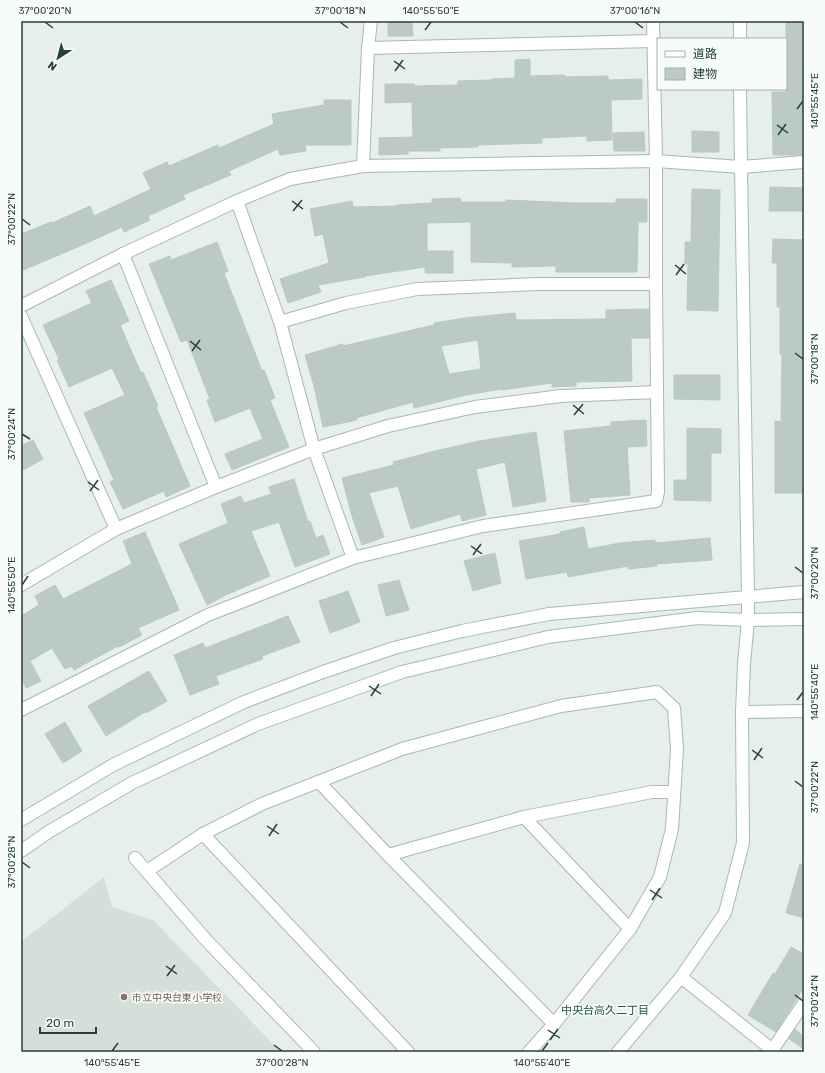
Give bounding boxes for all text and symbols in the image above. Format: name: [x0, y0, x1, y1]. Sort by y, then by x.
text: 37°00'20"N: [19, 5, 71, 17]
text: 37°00'18"N: [314, 5, 366, 17]
text: 140°55'50"E: [403, 5, 459, 17]
text: 37°00'16"N: [610, 5, 660, 17]
north arrow: [38, 38, 78, 78]
legend: [657, 38, 787, 90]
text: 道路: [693, 47, 717, 61]
text: N: [45, 58, 59, 73]
text: 建物: [693, 67, 717, 81]
text: 140°55'45"E: [809, 73, 821, 129]
text: 37°00'22"N: [6, 193, 18, 245]
text: 37°00'18"N: [809, 333, 821, 385]
text: 37°00'24"N: [6, 408, 18, 460]
text: 37°00'20"N: [809, 547, 821, 599]
text: 140°55'50"E: [6, 557, 18, 613]
text: 140°55'40"E: [809, 664, 821, 720]
text: 37°00'22"N: [809, 761, 821, 813]
text: 37°00'28"N: [6, 836, 18, 888]
text: 37°00'24"N: [809, 975, 821, 1027]
marker: 市立中央台東小学校: [119, 992, 129, 1002]
place label: 市立中央台東小学校: [132, 992, 222, 1004]
district label: 中央台高久二丁目: [561, 1004, 649, 1017]
scale bar: [40, 1009, 96, 1035]
text: 20 m: [46, 1016, 74, 1030]
text: 140°55'45"E: [84, 1057, 140, 1069]
text: 37°00'28"N: [256, 1057, 308, 1069]
text: 140°55'40"E: [514, 1057, 570, 1069]

